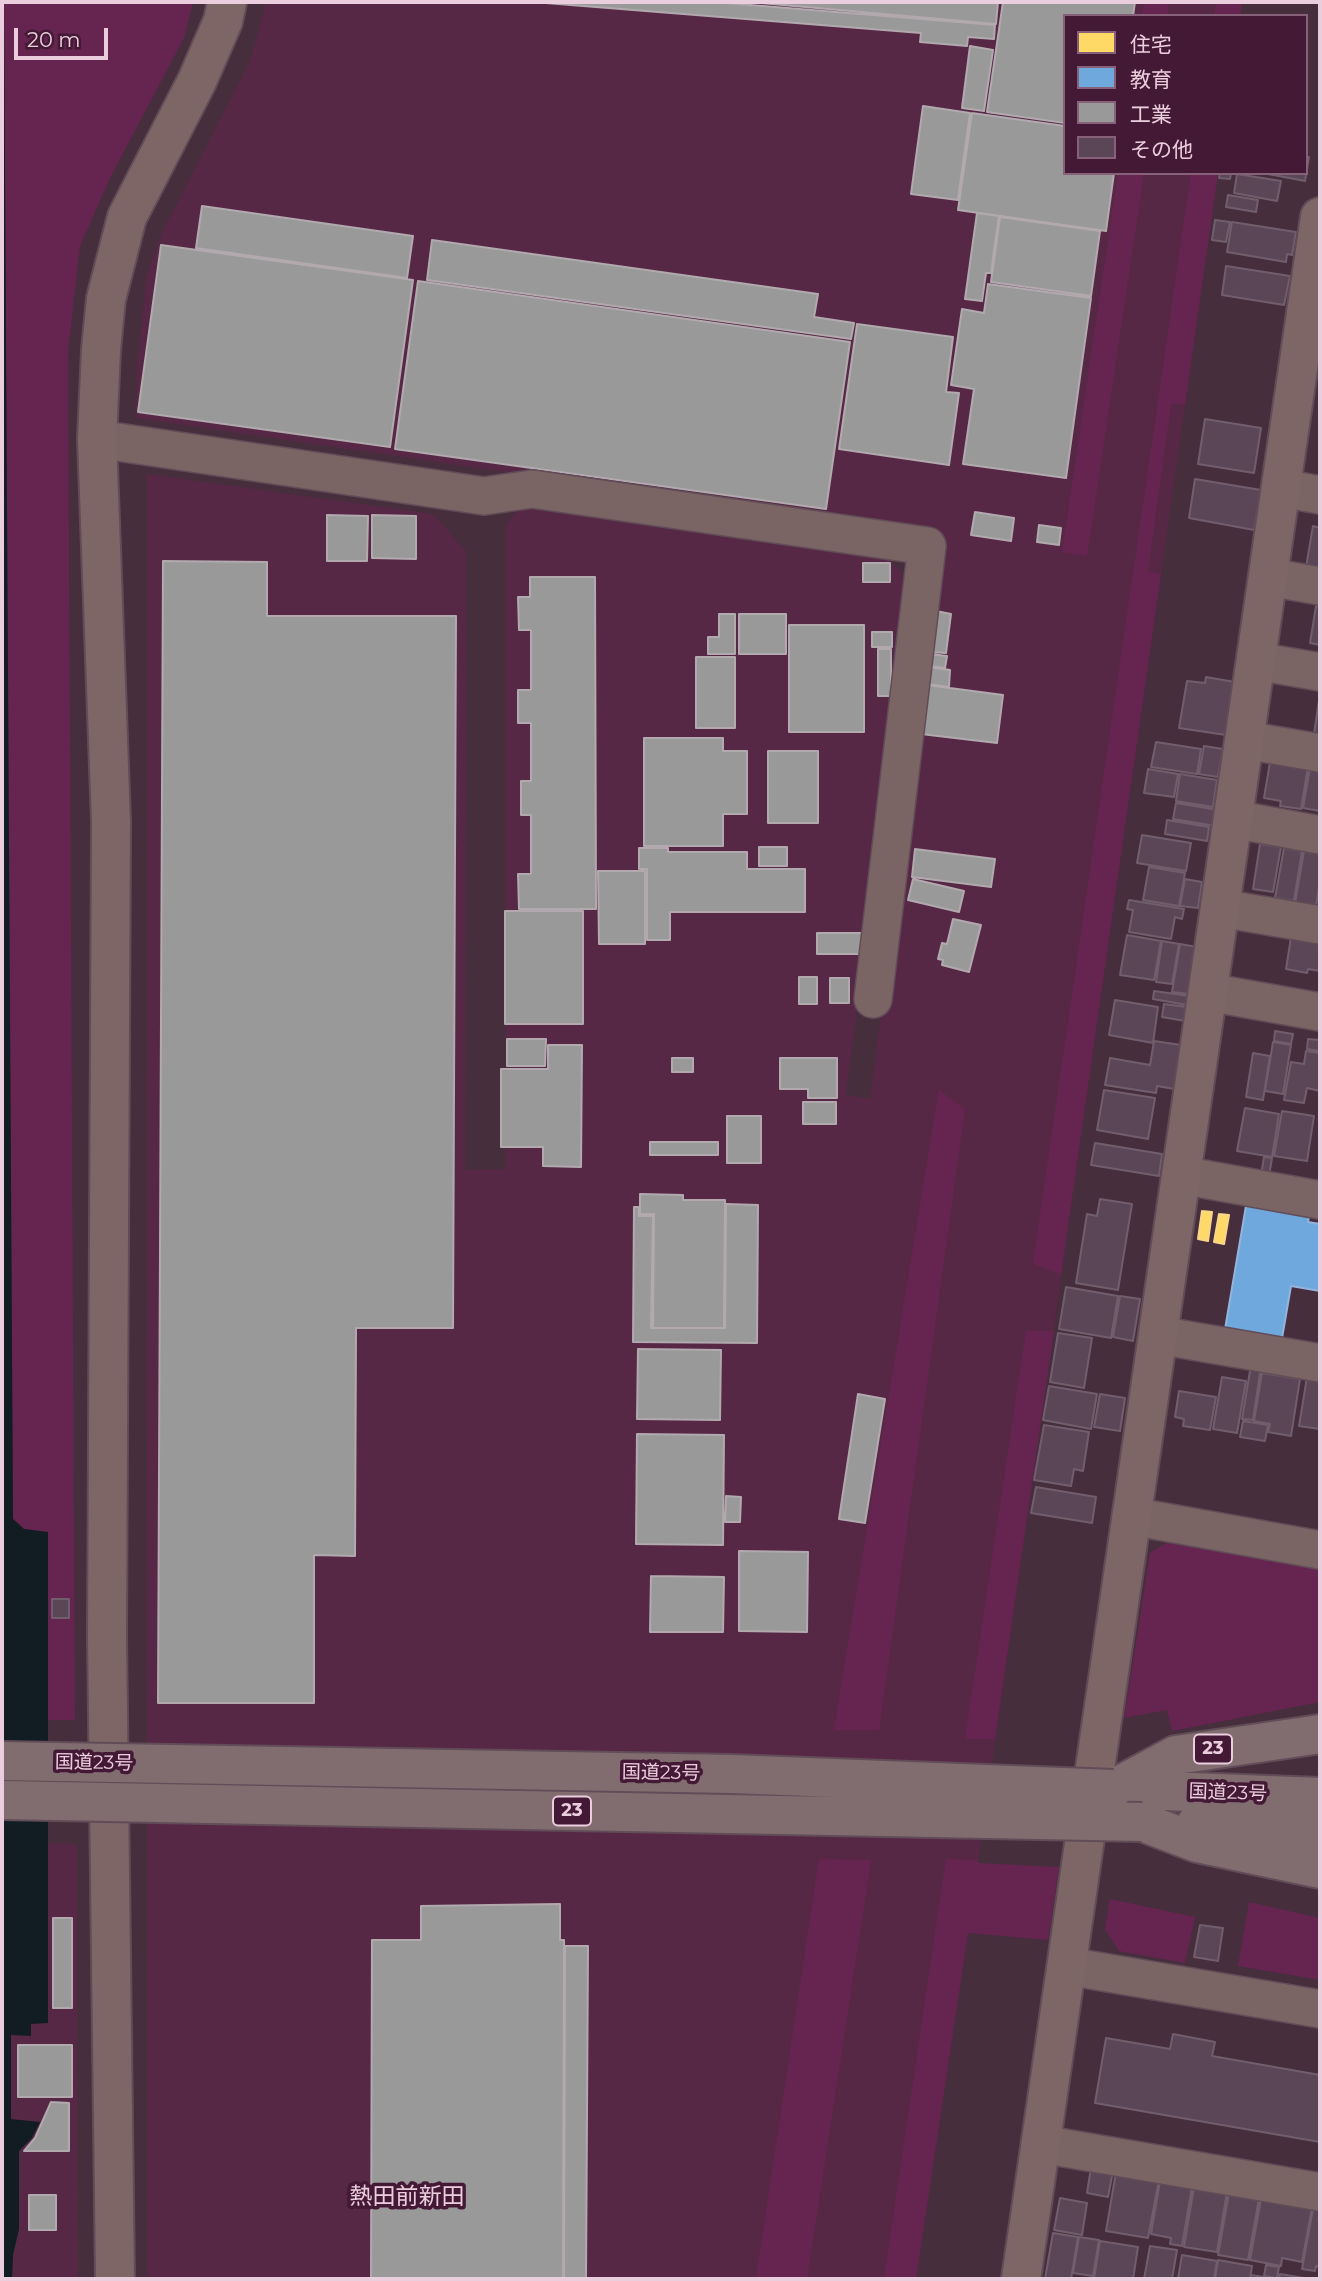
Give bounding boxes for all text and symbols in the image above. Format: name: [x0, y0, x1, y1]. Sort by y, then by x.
scale bar: [18, 14, 112, 58]
legend: [1063, 14, 1308, 175]
text: 20 m: [27, 27, 81, 52]
text: 住宅: [1130, 32, 1172, 57]
text: 教育: [1130, 67, 1172, 92]
text: 工業: [1130, 102, 1172, 127]
text: その他: [1130, 137, 1193, 162]
road number: 23: [1194, 1734, 1232, 1764]
street label: 国道23号: [55, 1751, 133, 1775]
street label: 国道23号: [622, 1761, 700, 1785]
street label: 国道23号: [1188, 1780, 1268, 1806]
road number: 23: [553, 1797, 591, 1826]
district label: 熱田前新田: [350, 2183, 464, 2211]

